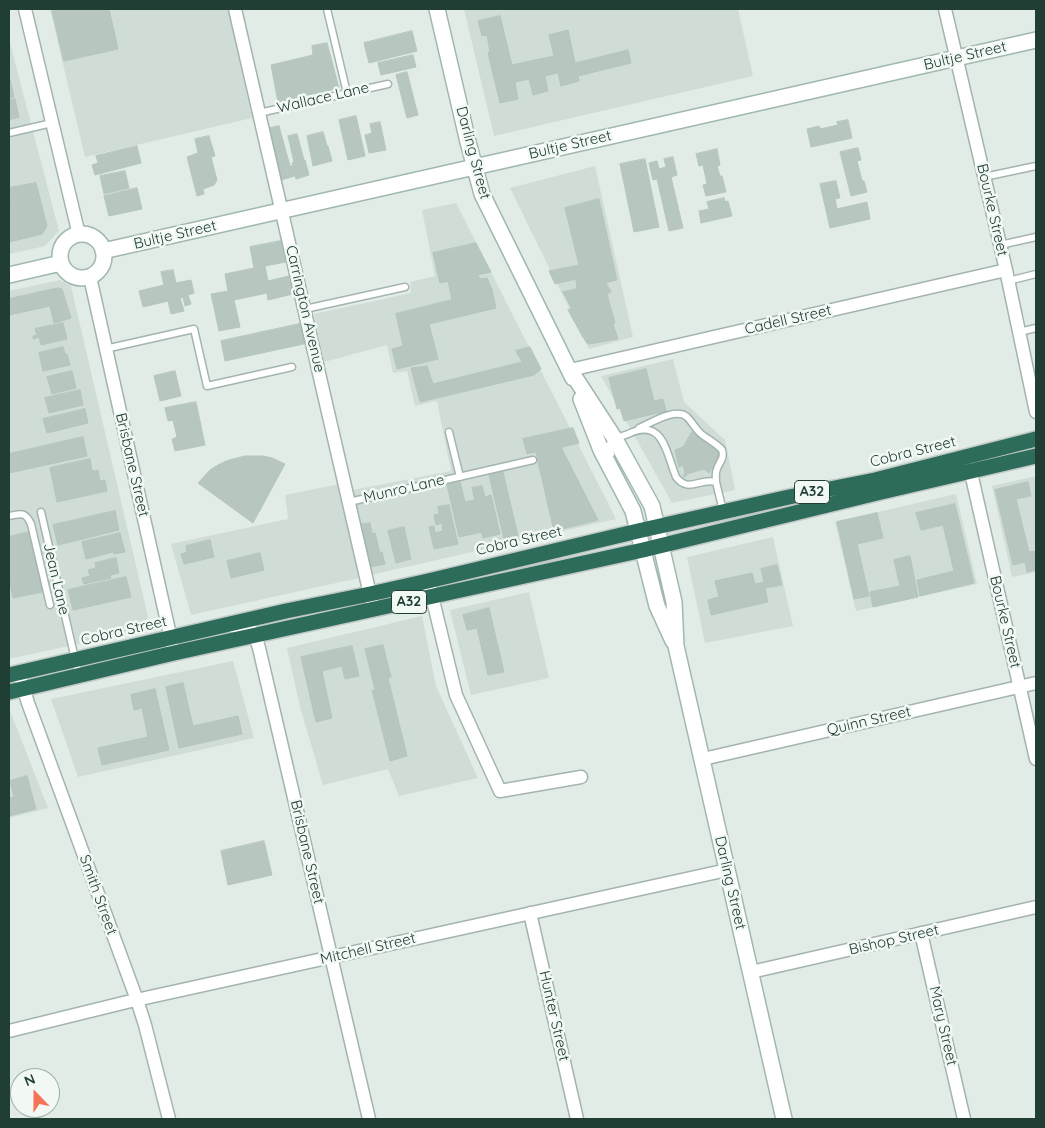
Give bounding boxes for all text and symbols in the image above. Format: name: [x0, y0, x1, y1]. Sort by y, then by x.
street label: Bultje Street: [922, 38, 1008, 74]
street label: Wallace Lane: [275, 79, 371, 117]
street label: Darling Street: [452, 105, 494, 201]
street label: Bultje Street: [527, 127, 613, 163]
street label: Bourke Street: [973, 162, 1011, 258]
street label: Bultje Street: [132, 217, 218, 253]
street label: Carrington Avenue: [282, 244, 328, 374]
street label: Cadell Street: [743, 301, 833, 339]
street label: Brisbane Street: [111, 411, 153, 519]
street label: Cobra Street: [868, 433, 958, 471]
street label: Munro Lane: [362, 471, 446, 507]
road number: A32: [794, 481, 830, 504]
street label: Cobra Street: [474, 522, 564, 560]
street label: Jean Lane: [39, 541, 73, 617]
street label: Bourke Street: [986, 574, 1024, 670]
road number: A32: [392, 590, 426, 614]
street label: Cobra Street: [79, 612, 169, 650]
street label: Quinn Street: [825, 703, 913, 739]
street label: Brisbane Street: [286, 798, 328, 906]
street label: Darling Street: [710, 834, 750, 932]
street label: Smith Street: [75, 852, 121, 938]
street label: Bishop Street: [847, 921, 941, 959]
street label: Mitchell Street: [319, 929, 417, 969]
street label: Hunter Street: [535, 969, 573, 1063]
street label: Mary Street: [925, 985, 961, 1067]
north arrow: [10, 1068, 60, 1118]
text: N: [22, 1070, 38, 1090]

